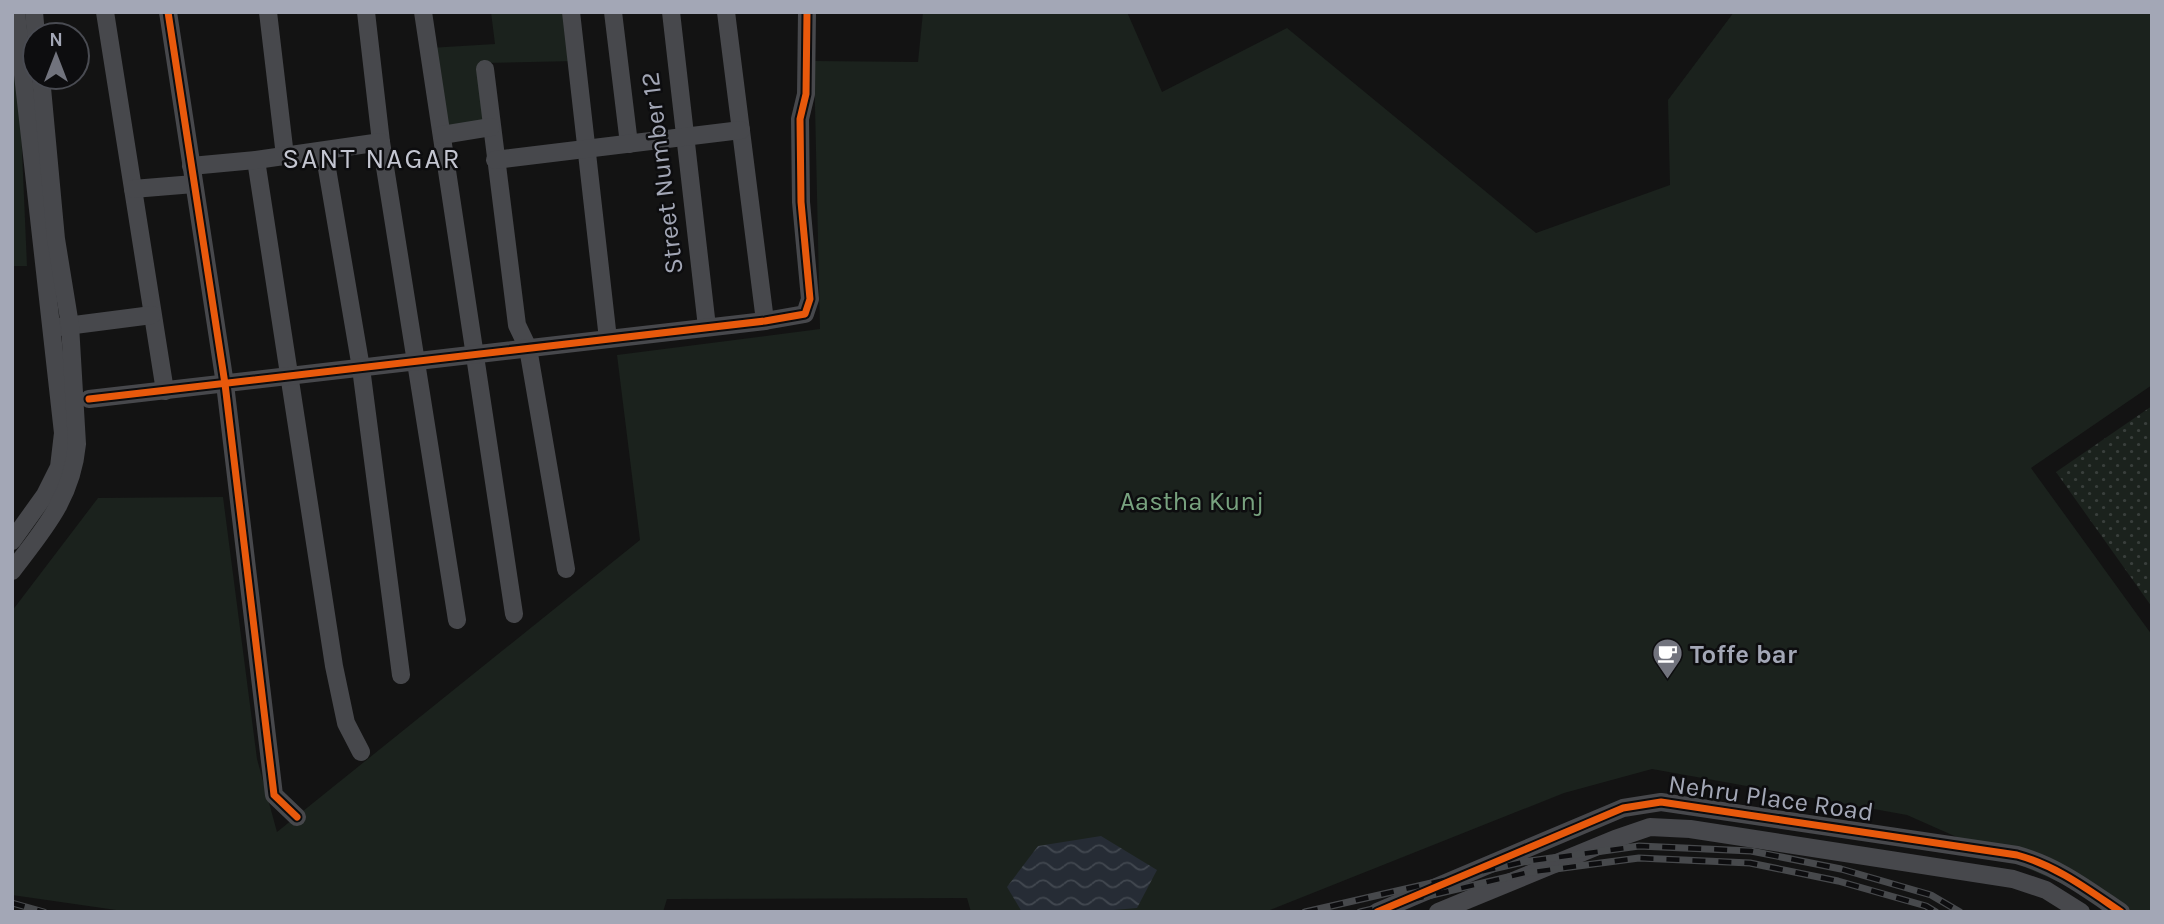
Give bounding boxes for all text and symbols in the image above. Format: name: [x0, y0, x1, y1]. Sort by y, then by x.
north arrow: [21, 21, 91, 91]
text: N: [49, 29, 63, 51]
street label: Street Number 12: [634, 70, 690, 276]
district label: SANT NAGAR: [282, 142, 462, 175]
park label: Aastha Kunj: [1120, 486, 1264, 517]
cafe icon: Toffe bar: [1650, 637, 1684, 681]
place label: Toffe bar: [1690, 639, 1798, 670]
street label: Nehru Place Road: [1666, 768, 1876, 828]

